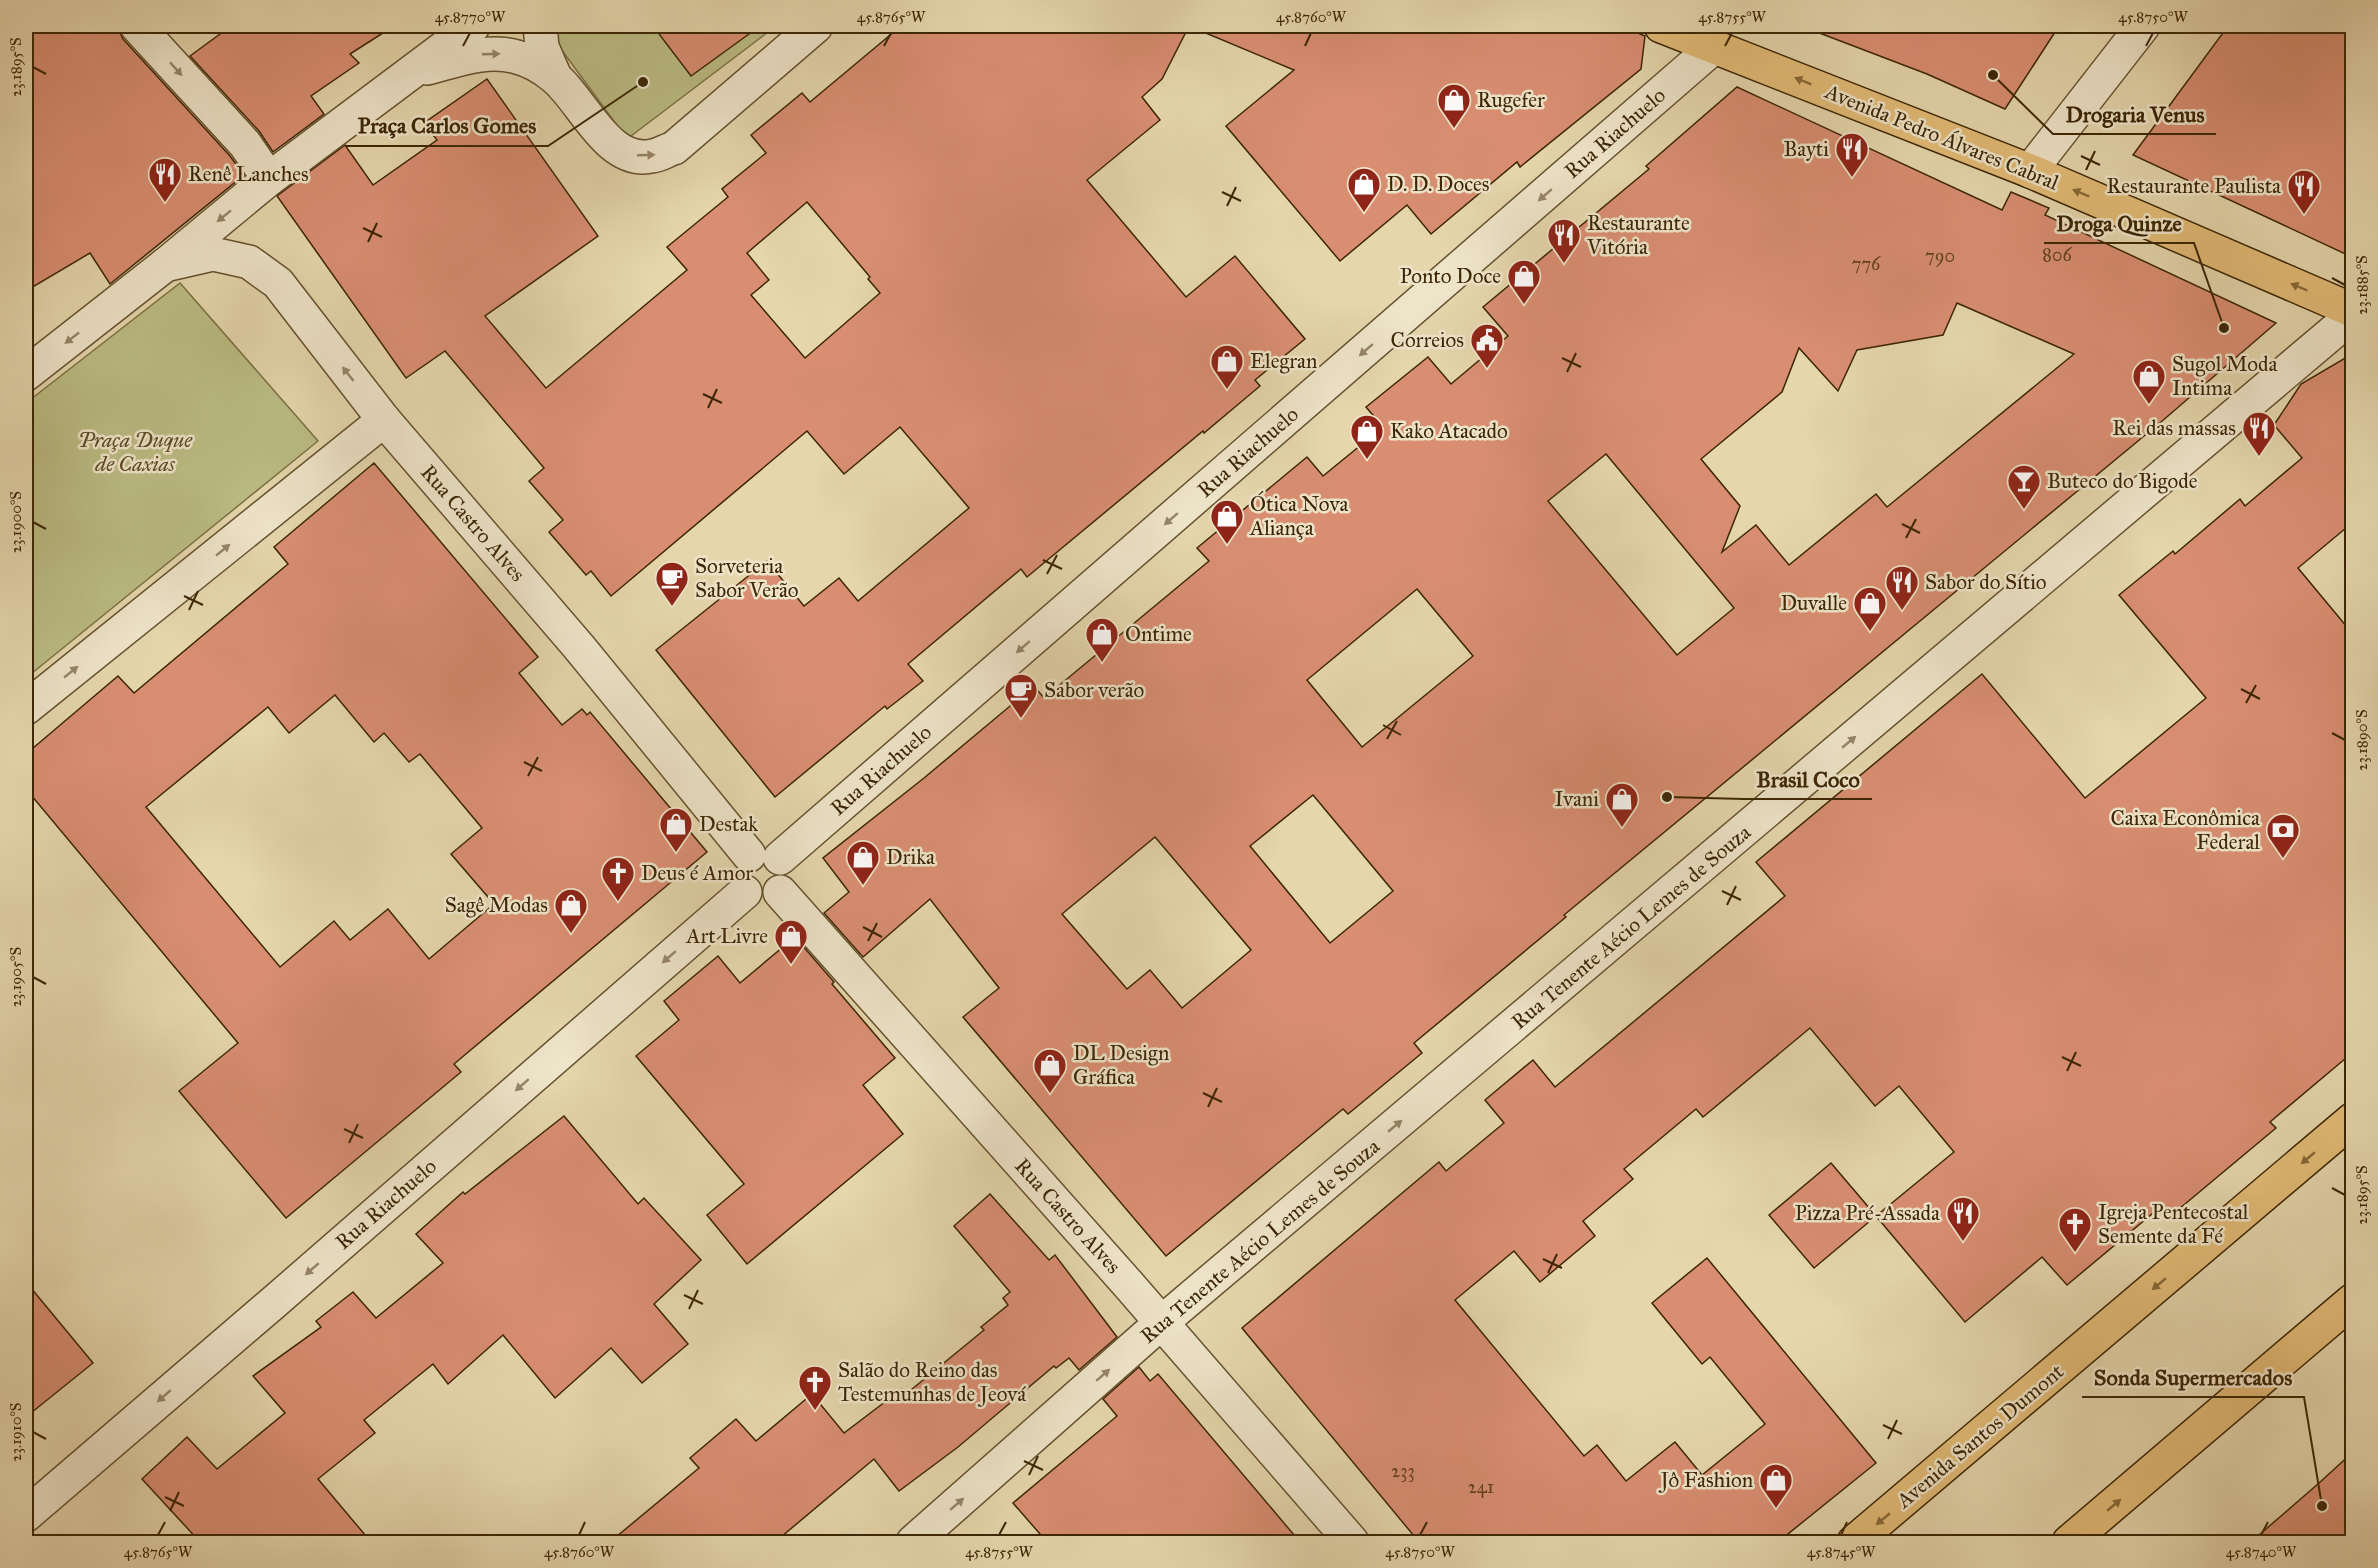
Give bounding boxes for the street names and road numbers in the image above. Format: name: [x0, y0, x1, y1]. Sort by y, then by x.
street label: Avenida Pedro Álvares Cabral: [1821, 78, 2063, 196]
street label: Rua Riachuelo: [1559, 82, 1671, 184]
street label: Rua Riachuelo: [1192, 401, 1304, 503]
street label: Rua Castro Alves: [415, 459, 531, 587]
street label: Rua Riachuelo: [825, 719, 937, 821]
street label: Rua Tenente Aécio Lemes de Souza: [1506, 819, 1756, 1035]
street label: Rua Tenente Aécio Lemes de Souza: [1135, 1133, 1385, 1349]
street label: Rua Riachuelo: [330, 1153, 442, 1255]
street label: Rua Castro Alves: [1009, 1153, 1127, 1279]
street label: Avenida Santos Dumont: [1890, 1358, 2069, 1514]

